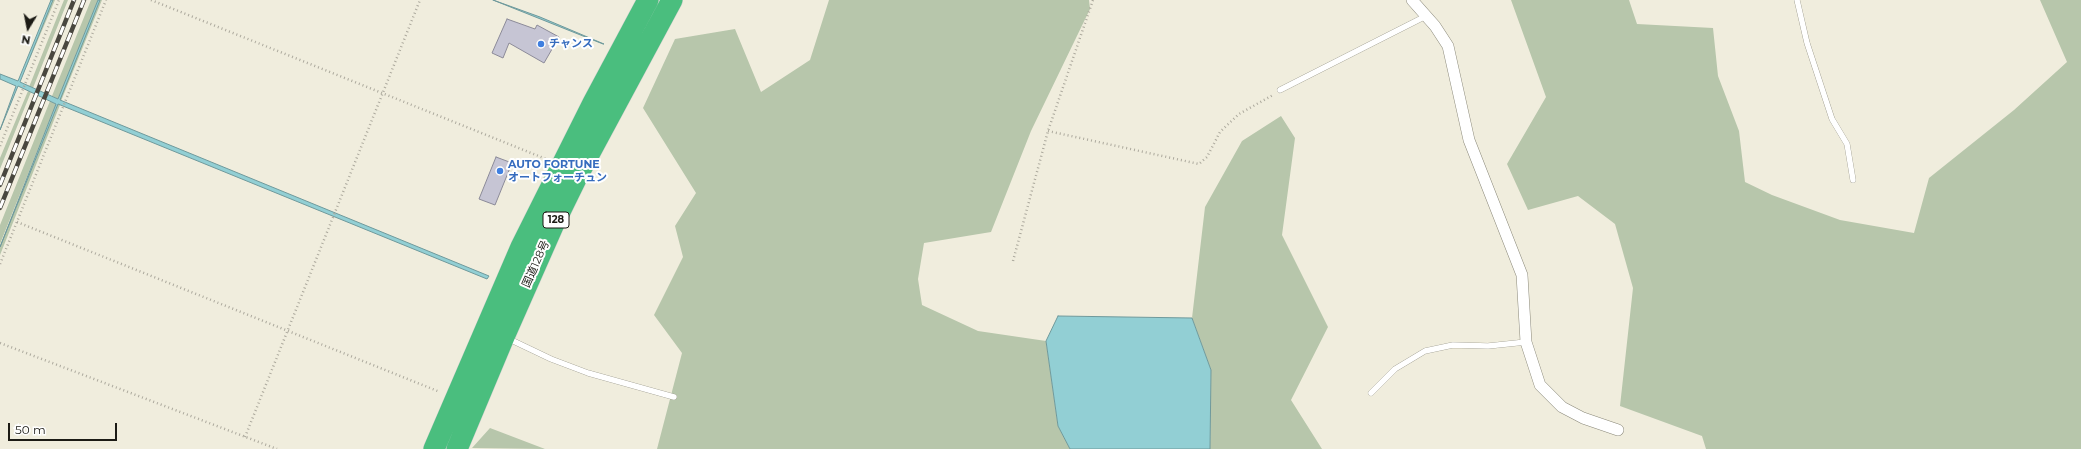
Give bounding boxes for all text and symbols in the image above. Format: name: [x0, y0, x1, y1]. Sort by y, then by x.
north arrow: [8, 8, 48, 48]
text: N: [20, 32, 32, 47]
place label: チャンス: [549, 37, 593, 51]
marker: チャンス: [536, 39, 546, 49]
place label: AUTO FORTUNE オートフォーチュン: [508, 158, 607, 184]
marker: AUTO FORTUNE オートフォーチュン: [495, 166, 505, 176]
road number: 128: [543, 212, 569, 228]
street label: 国道128号: [520, 238, 552, 290]
scale bar: [10, 415, 119, 441]
text: 50 m: [15, 422, 46, 437]

